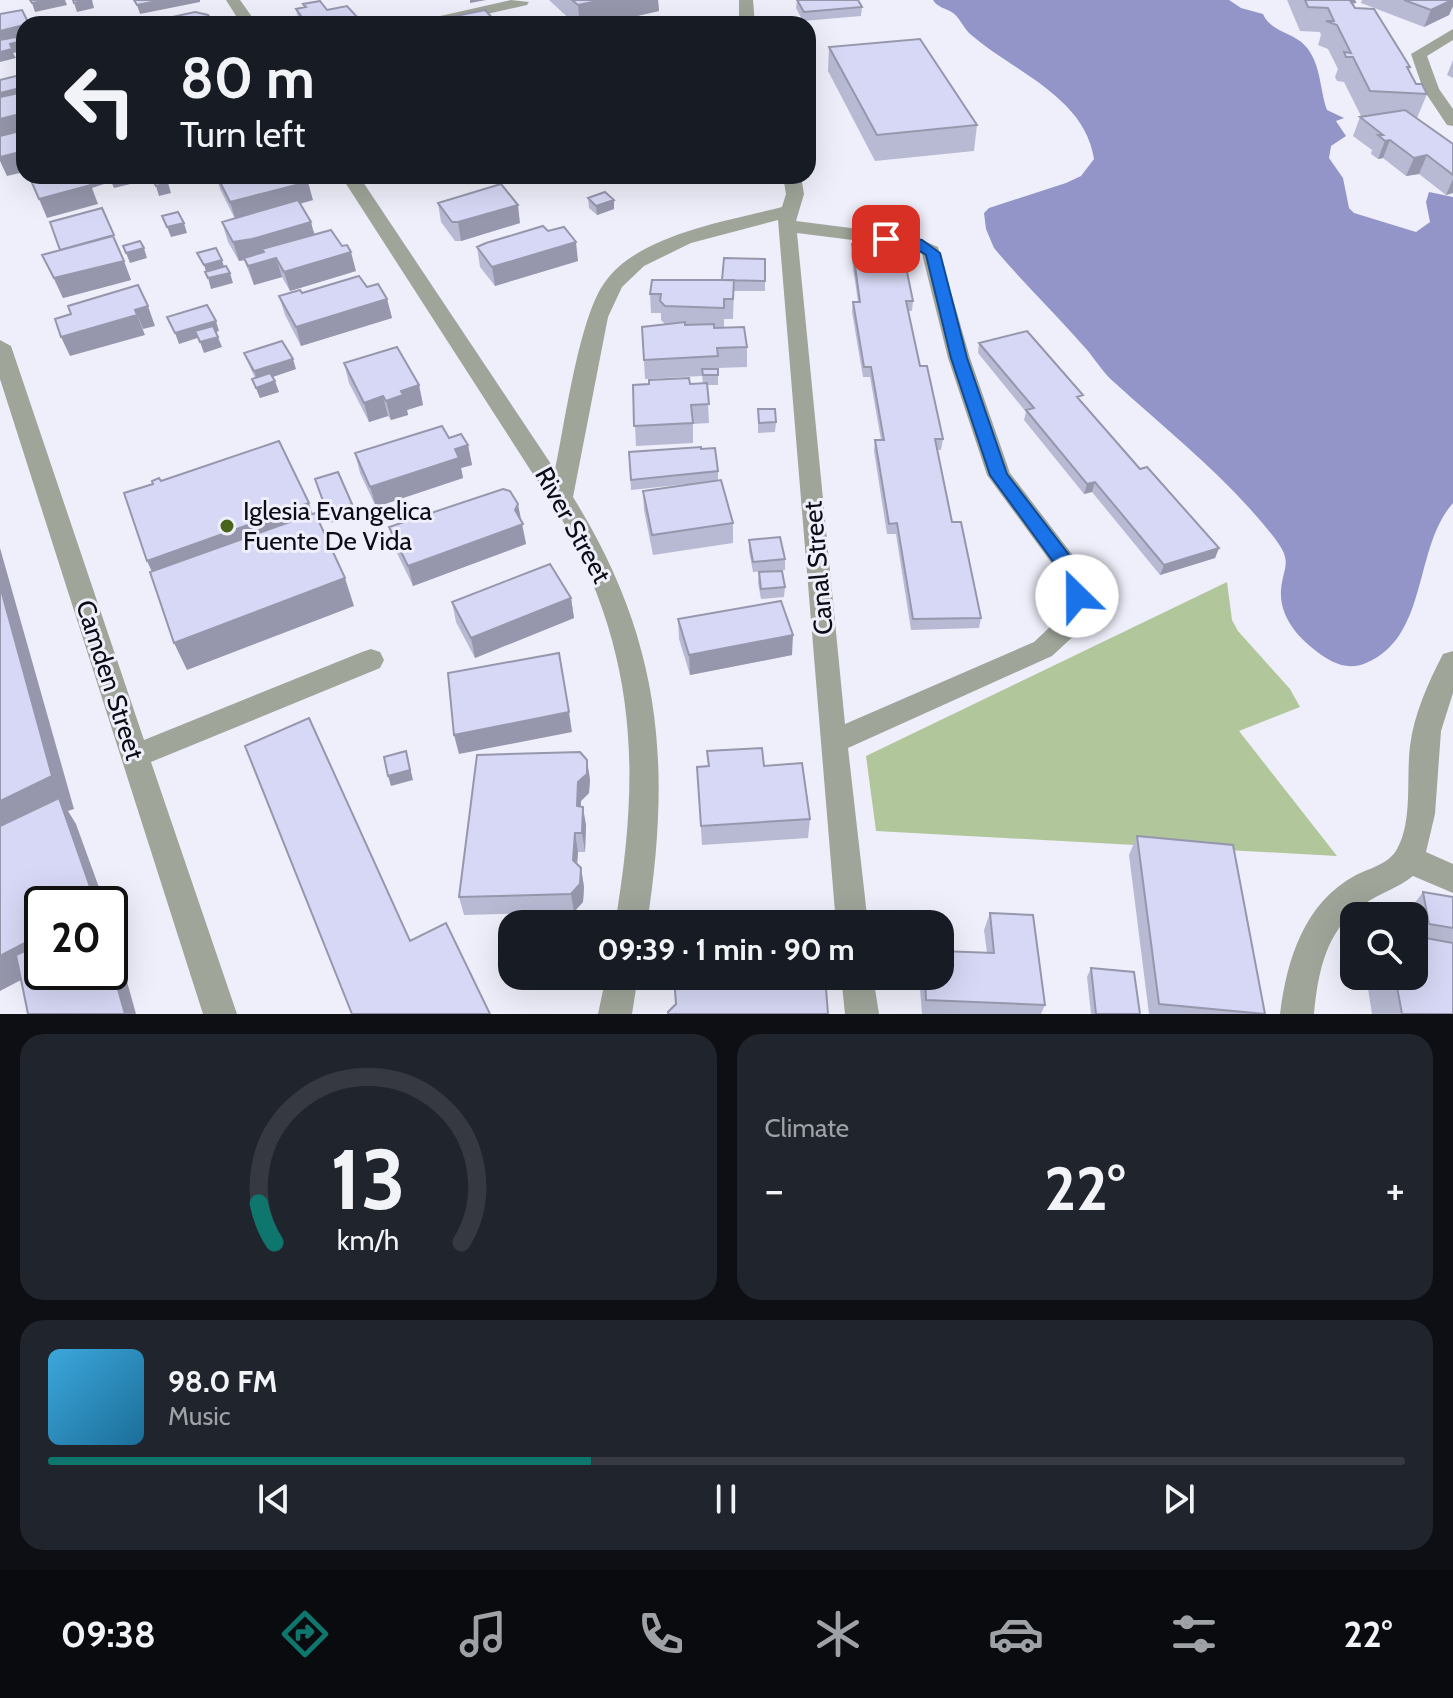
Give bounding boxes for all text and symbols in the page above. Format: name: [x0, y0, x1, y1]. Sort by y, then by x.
text: 80 m: [180, 44, 315, 112]
icon: left: [48, 48, 152, 152]
text: Turn left: [180, 112, 305, 156]
pin: [852, 205, 920, 273]
icon: arrive: [864, 217, 908, 261]
street label: River Street: [528, 461, 618, 589]
place label: Iglesia Evangelica Fuente De Vida: [243, 495, 432, 557]
street label: Canal Street: [796, 499, 840, 636]
marker: Iglesia Evangelica Fuente De Vida: [218, 517, 236, 535]
position arrow: [1035, 554, 1119, 638]
street label: Camden Street: [69, 596, 151, 764]
speed limit sign: 20: [24, 886, 128, 990]
map controls: [1340, 902, 1428, 990]
button: search: [1340, 902, 1428, 990]
text: 09:39 · 1 min · 90 m: [597, 931, 855, 968]
text: Climate: [765, 1112, 849, 1144]
text: 13: [330, 1129, 406, 1230]
text: 22°: [1044, 1152, 1125, 1225]
text: −: [765, 1163, 784, 1216]
text: +: [1386, 1163, 1405, 1216]
text: km/h: [337, 1222, 400, 1257]
text: 98.0 FM: [168, 1363, 278, 1400]
text: Music: [168, 1400, 231, 1432]
icon: previous: [252, 1477, 296, 1521]
icon: pause: [704, 1477, 748, 1521]
icon: next: [1157, 1477, 1201, 1521]
icon: directions: [277, 1606, 333, 1662]
icon: music: [455, 1606, 511, 1662]
icon: phone: [633, 1606, 689, 1662]
icon: climate: [810, 1606, 866, 1662]
icon: car: [988, 1606, 1044, 1662]
icon: filters: [1166, 1606, 1222, 1662]
text: 09:38: [61, 1612, 156, 1656]
text: 22°: [1344, 1612, 1392, 1656]

